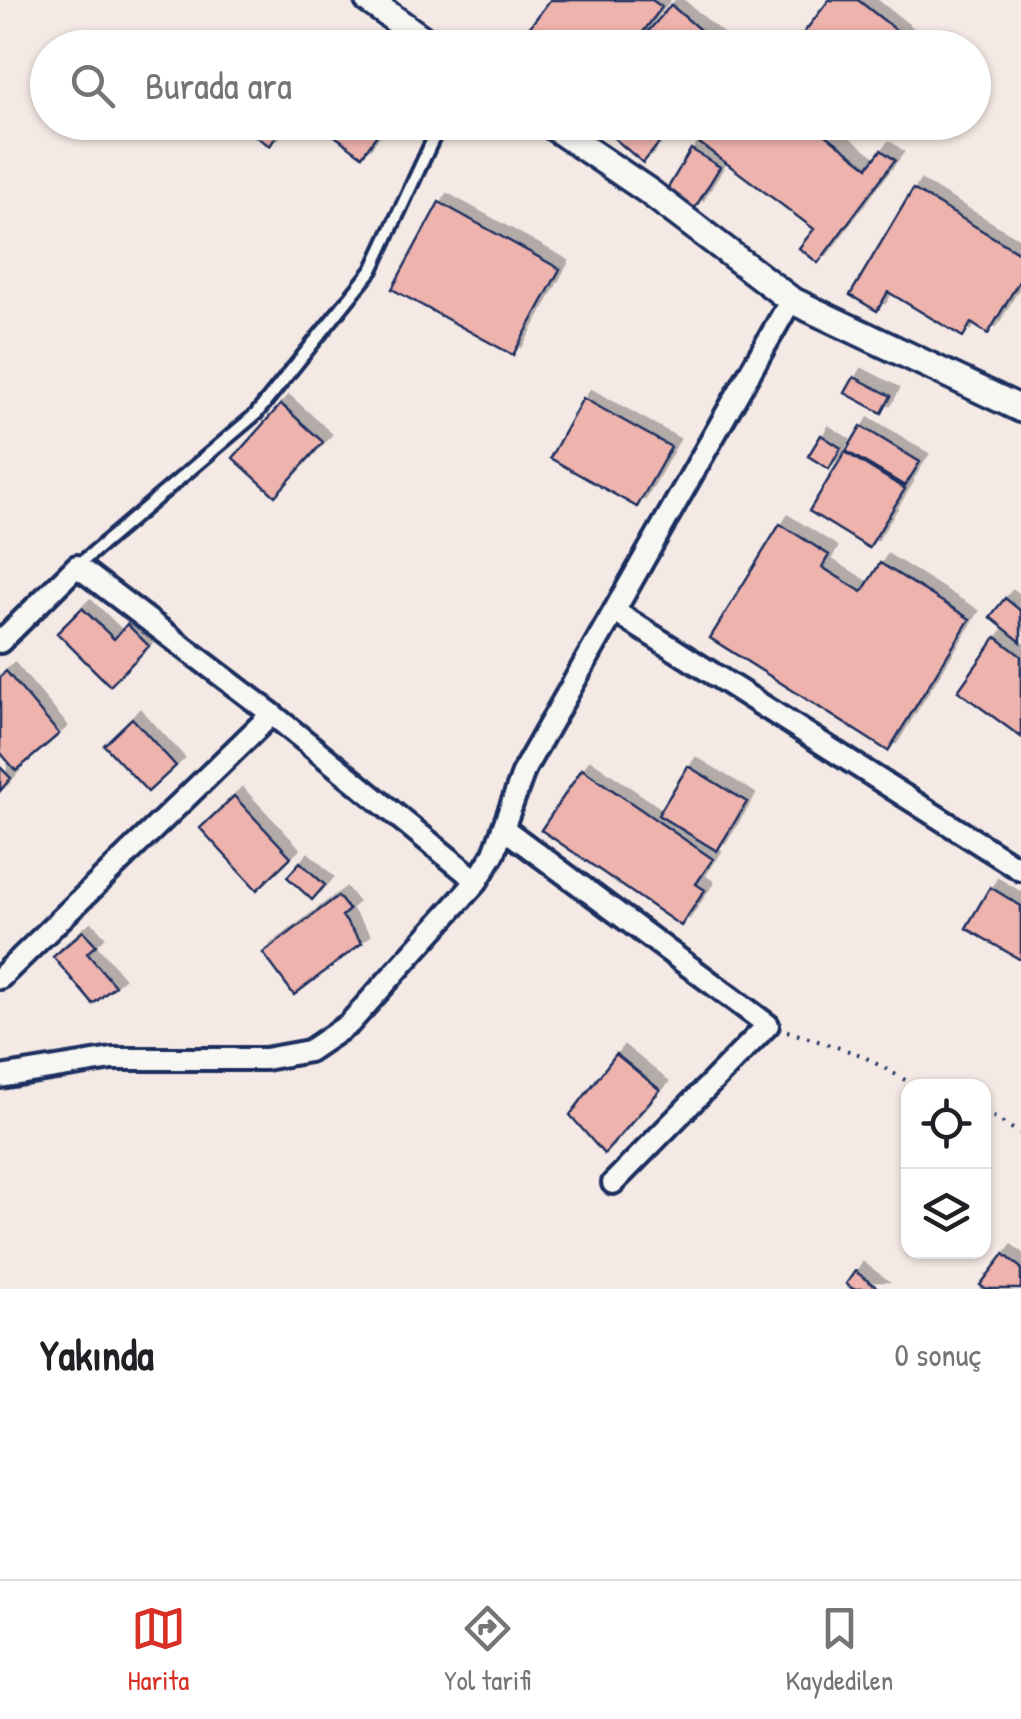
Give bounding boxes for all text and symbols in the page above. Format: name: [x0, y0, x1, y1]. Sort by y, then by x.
search box: [30, 30, 991, 140]
icon: search: [65, 58, 120, 113]
text: Burada ara: [145, 59, 292, 111]
map controls: [901, 1079, 991, 1259]
button: locate: [901, 1079, 991, 1169]
button: layers: [901, 1169, 991, 1259]
text: Yakında: [40, 1326, 154, 1383]
text: 0 sonuç: [894, 1333, 981, 1376]
tab: Harita: [127, 1601, 189, 1699]
tab: Yol tarifi: [444, 1601, 531, 1699]
tab: Kaydedilen: [786, 1601, 894, 1699]

